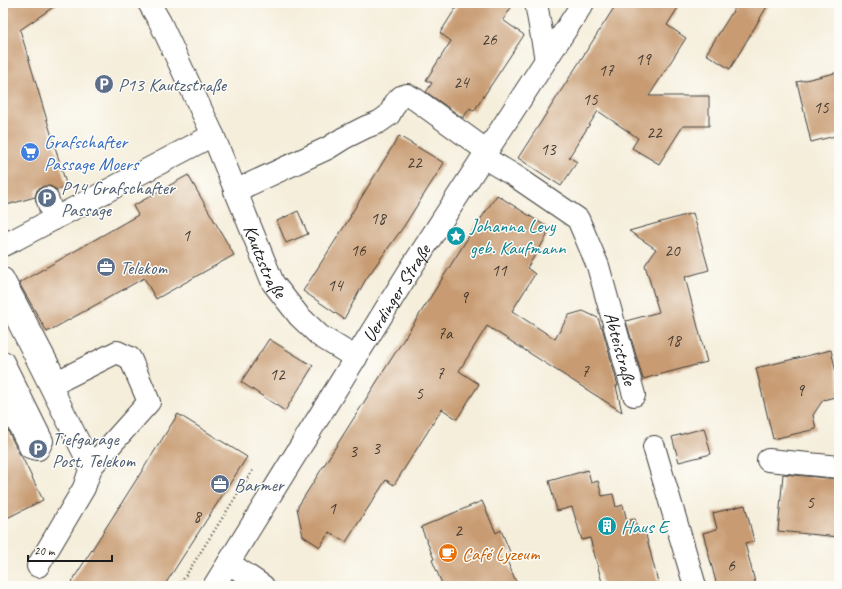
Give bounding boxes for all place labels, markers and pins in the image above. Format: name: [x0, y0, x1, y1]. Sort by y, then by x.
parking icon: P13 Kautzstraße: [93, 73, 115, 95]
place label: P13 Kautzstraße: [118, 73, 228, 97]
place label: Grafschafter Passage Moers: [44, 130, 140, 176]
supermarket icon: Grafschafter Passage Moers: [19, 141, 41, 163]
place label: P14 Grafschafter Passage: [61, 176, 177, 222]
parking icon: P14 Grafschafter Passage: [36, 187, 58, 209]
place label: Johanna Levy geb. Kaufmann: [469, 214, 566, 260]
place icon: Johanna Levy geb. Kaufmann: [445, 225, 467, 247]
office icon: Telekom: [95, 256, 117, 278]
place label: Telekom: [120, 256, 168, 280]
place label: Tiefgarage Post, Telekom: [52, 427, 136, 473]
parking icon: Tiefgarage Post, Telekom: [27, 438, 49, 460]
office icon: Barmer: [209, 473, 231, 495]
place label: Barmer: [234, 473, 286, 497]
building icon: Haus E: [596, 515, 618, 537]
place label: Haus E: [621, 515, 671, 539]
cafe icon: Café Lyzeum: [437, 542, 459, 564]
place label: Café Lyzeum: [462, 542, 541, 566]

